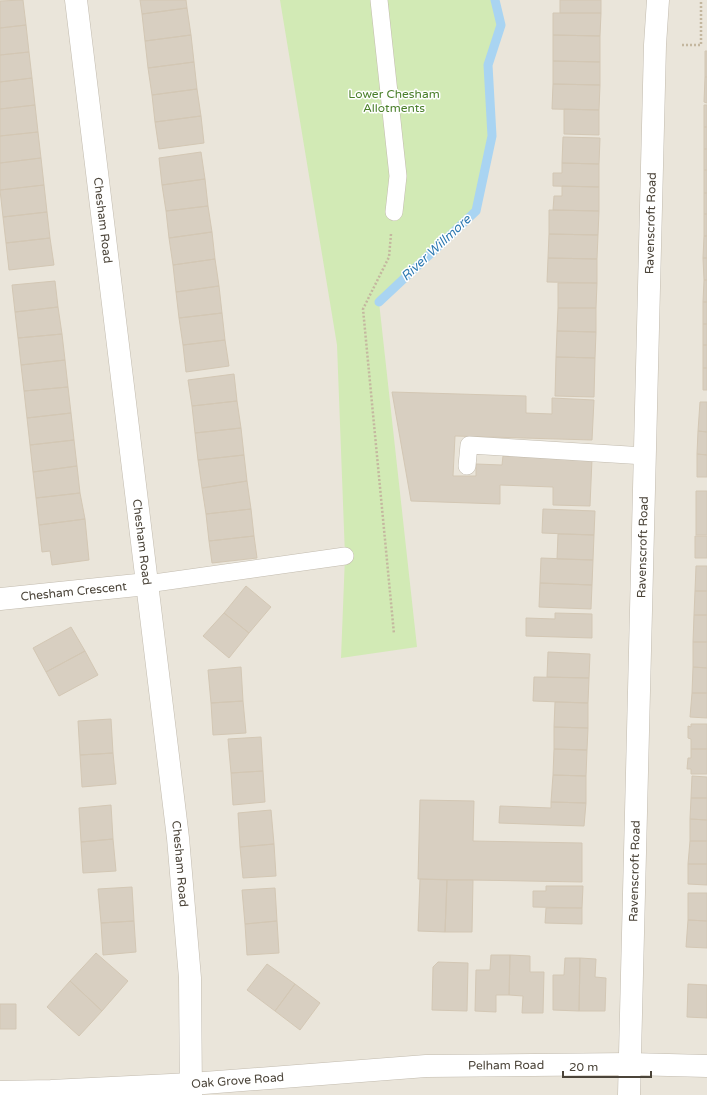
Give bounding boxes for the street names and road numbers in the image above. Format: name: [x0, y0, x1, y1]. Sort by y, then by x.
street label: Ravenscroft Road: [642, 172, 659, 274]
street label: Chesham Road: [91, 177, 115, 264]
street label: Ravenscroft Road: [634, 496, 651, 598]
street label: Chesham Road: [130, 498, 154, 586]
street label: Chesham Crescent: [20, 579, 128, 604]
street label: Chesham Road: [169, 820, 191, 907]
street label: Ravenscroft Road: [626, 820, 643, 922]
street label: Pelham Road: [468, 1058, 544, 1073]
street label: Oak Grove Road: [191, 1070, 285, 1091]

